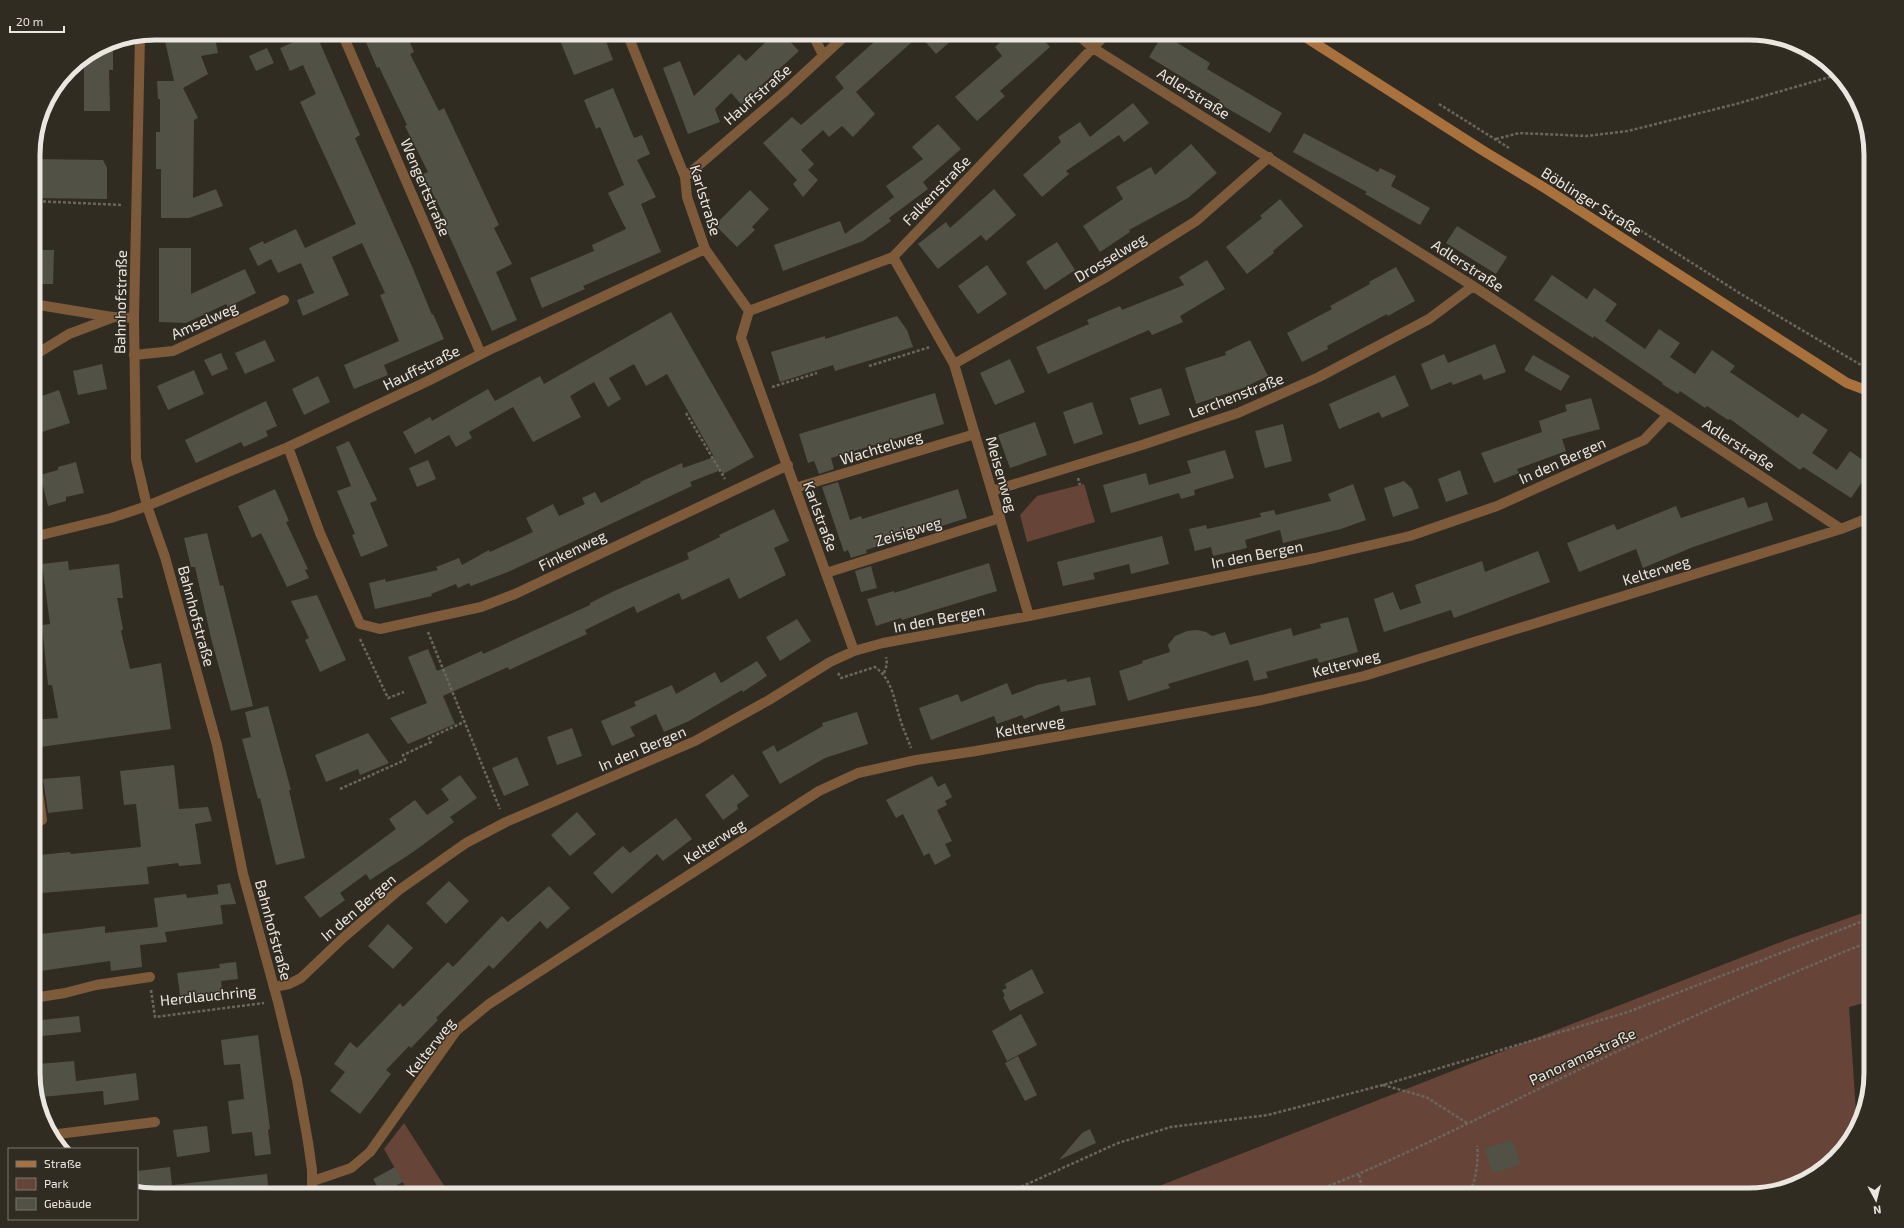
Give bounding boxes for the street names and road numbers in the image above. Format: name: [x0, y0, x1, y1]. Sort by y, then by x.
street label: Hauffstraße: [720, 60, 794, 128]
street label: Adlerstraße: [1154, 64, 1234, 122]
street label: Wengertstraße: [397, 135, 455, 239]
street label: Falkenstraße: [898, 151, 974, 229]
street label: Karlstraße: [687, 162, 725, 238]
street label: Böblinger Straße: [1538, 163, 1646, 239]
street label: Drosselweg: [1071, 228, 1150, 285]
street label: Adlerstraße: [1429, 235, 1507, 295]
street label: Bahnhofstraße: [110, 250, 130, 354]
street label: Amselweg: [168, 297, 241, 343]
street label: Hauffstraße: [380, 341, 462, 393]
street label: Lerchenstraße: [1186, 369, 1286, 421]
street label: Adlerstraße: [1700, 414, 1778, 474]
street label: Wachtelweg: [838, 426, 925, 468]
street label: In den Bergen: [1516, 433, 1608, 487]
street label: Meisenweg: [983, 434, 1022, 515]
street label: Karlstraße: [800, 478, 842, 554]
street label: Zeisigweg: [873, 512, 944, 550]
street label: Finkenweg: [535, 526, 610, 574]
street label: In den Bergen: [1210, 536, 1304, 572]
street label: Kelterweg: [1620, 551, 1693, 589]
street label: Bahnhofstraße: [175, 564, 219, 668]
street label: In den Bergen: [892, 600, 986, 636]
street label: Kelterweg: [1310, 645, 1383, 681]
street label: Kelterweg: [994, 711, 1066, 741]
street label: In den Bergen: [596, 722, 688, 774]
street label: Kelterweg: [680, 814, 749, 868]
street label: In den Bergen: [317, 870, 399, 944]
street label: Bahnhofstraße: [252, 878, 296, 982]
street label: Herdlauchring: [159, 981, 258, 1009]
street label: Kelterweg: [401, 1014, 459, 1080]
street label: Panoramastraße: [1526, 1023, 1638, 1089]

